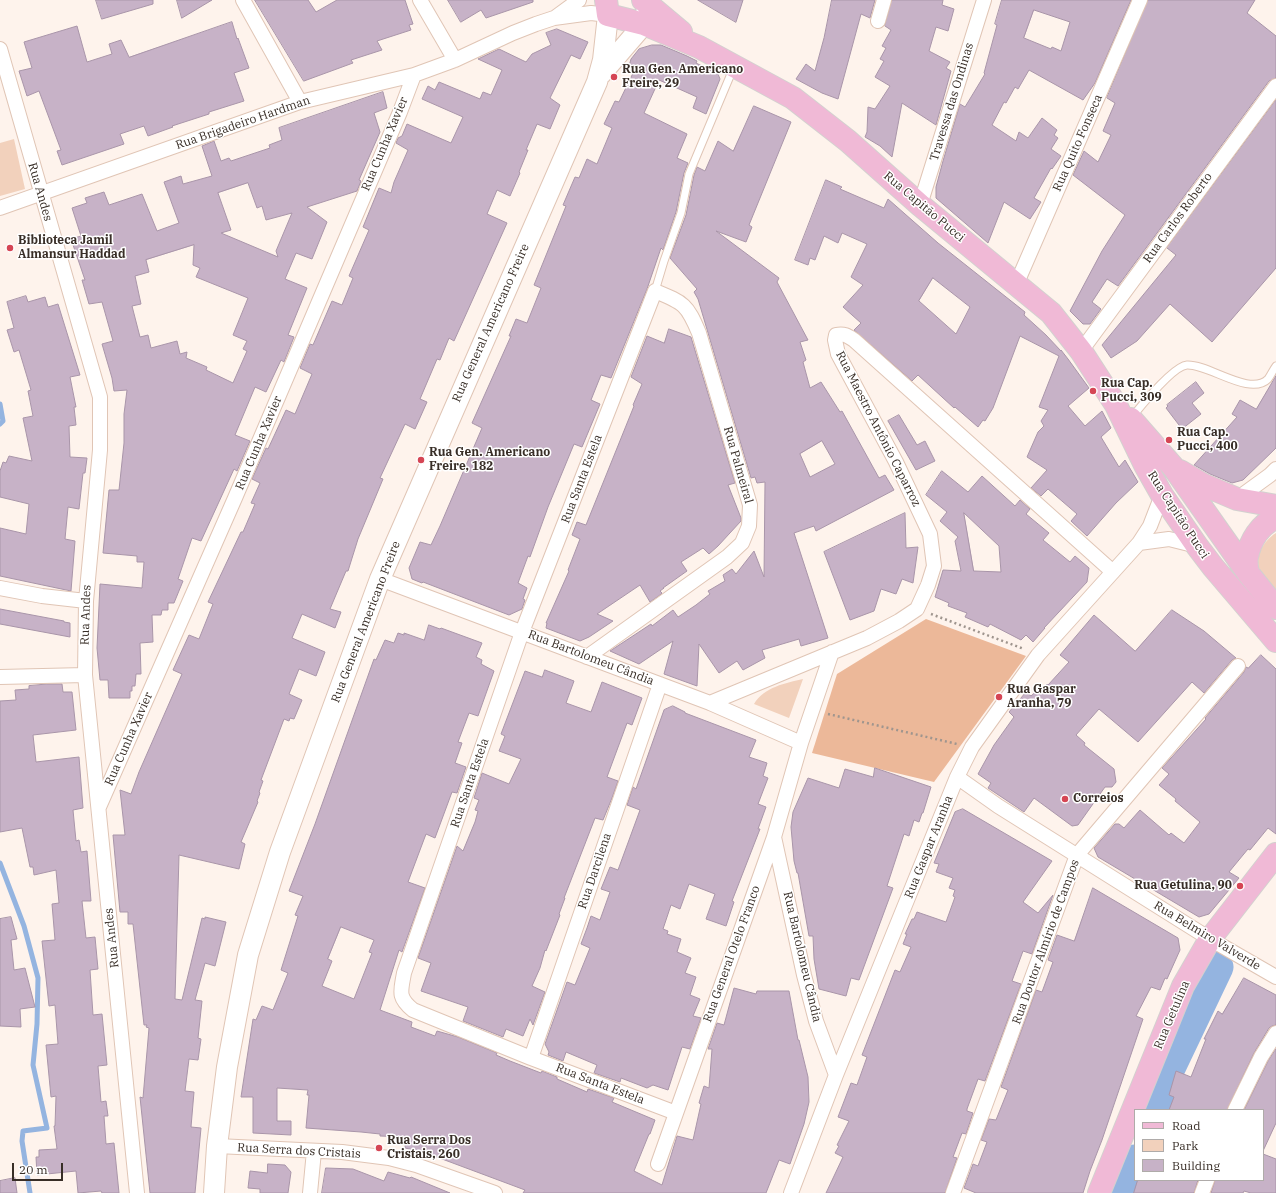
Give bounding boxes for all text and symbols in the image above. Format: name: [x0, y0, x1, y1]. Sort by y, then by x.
street label: Travessa das Ondinas: [927, 41, 977, 163]
place label: Rua Gen. Americano Freire, 29: [622, 63, 743, 91]
marker: Rua Gen. Americano Freire, 29: [609, 72, 619, 82]
street label: Rua Quito Fonseca: [1050, 92, 1106, 194]
street label: Rua Brigadeiro Hardman: [174, 93, 312, 153]
street label: Rua Cunha Xavier: [359, 95, 411, 193]
street label: Rua Andes: [25, 161, 55, 223]
street label: Rua Capitão Pucci: [881, 169, 967, 245]
street label: Rua Carlos Roberto: [1140, 170, 1216, 266]
place label: Biblioteca Jamil Almansur Haddad: [18, 234, 126, 262]
street label: Rua General Americano Freire: [449, 242, 533, 404]
marker: Biblioteca Jamil Almansur Haddad: [5, 243, 15, 253]
street label: Rua Maestro Antônio Caparroz: [832, 349, 924, 509]
place label: Rua Cap. Pucci, 309: [1101, 377, 1162, 405]
marker: Rua Cap. Pucci, 309: [1088, 386, 1098, 396]
street label: Rua Cunha Xavier: [233, 394, 285, 492]
street label: Rua Palmeiral: [720, 425, 756, 505]
place label: Rua Cap. Pucci, 400: [1177, 426, 1238, 454]
street label: Rua Santa Estela: [558, 433, 606, 525]
marker: Rua Cap. Pucci, 400: [1164, 435, 1174, 445]
place label: Rua Gen. Americano Freire, 182: [429, 446, 550, 474]
marker: Rua Gen. Americano Freire, 182: [416, 455, 426, 465]
street label: Rua Capitão Pucci: [1144, 469, 1212, 561]
street label: Rua General Americano Freire: [328, 539, 404, 705]
street label: Rua Andes: [78, 585, 94, 645]
street label: Rua Bartolomeu Cândia: [526, 627, 656, 689]
place label: Rua Gaspar Aranha, 79: [1007, 683, 1076, 711]
street label: Rua Cunha Xavier: [102, 690, 156, 788]
marker: Rua Gaspar Aranha, 79: [994, 692, 1004, 702]
street label: Rua Santa Estela: [448, 736, 492, 830]
place label: Correios: [1073, 792, 1124, 806]
street label: Rua Gaspar Aranha: [902, 793, 956, 901]
marker: Correios: [1060, 794, 1070, 804]
street label: Rua Darcilena: [575, 831, 615, 911]
street label: Rua Doutor Almírio de Campos: [1009, 858, 1083, 1026]
place label: Rua Getulina, 90: [1134, 879, 1232, 893]
marker: Rua Getulina, 90: [1235, 881, 1245, 891]
street label: Rua General Otelo Franco: [701, 884, 763, 1024]
street label: Rua Bartolomeu Cândia: [780, 890, 824, 1024]
street label: Rua Belmiro Valverde: [1151, 898, 1263, 974]
street label: Rua Andes: [102, 907, 122, 969]
street label: Rua Getulina: [1151, 979, 1193, 1051]
street label: Rua Santa Estela: [554, 1060, 646, 1108]
legend: [1134, 1109, 1264, 1181]
text: Road: [1172, 1118, 1201, 1133]
place label: Rua Serra Dos Cristais, 260: [387, 1134, 471, 1162]
text: Park: [1172, 1138, 1198, 1153]
street label: Rua Serra dos Cristais: [237, 1141, 361, 1161]
marker: Rua Serra Dos Cristais, 260: [374, 1143, 384, 1153]
scale bar: [14, 1155, 65, 1181]
text: Building: [1172, 1158, 1220, 1173]
text: 20 m: [19, 1162, 48, 1177]

